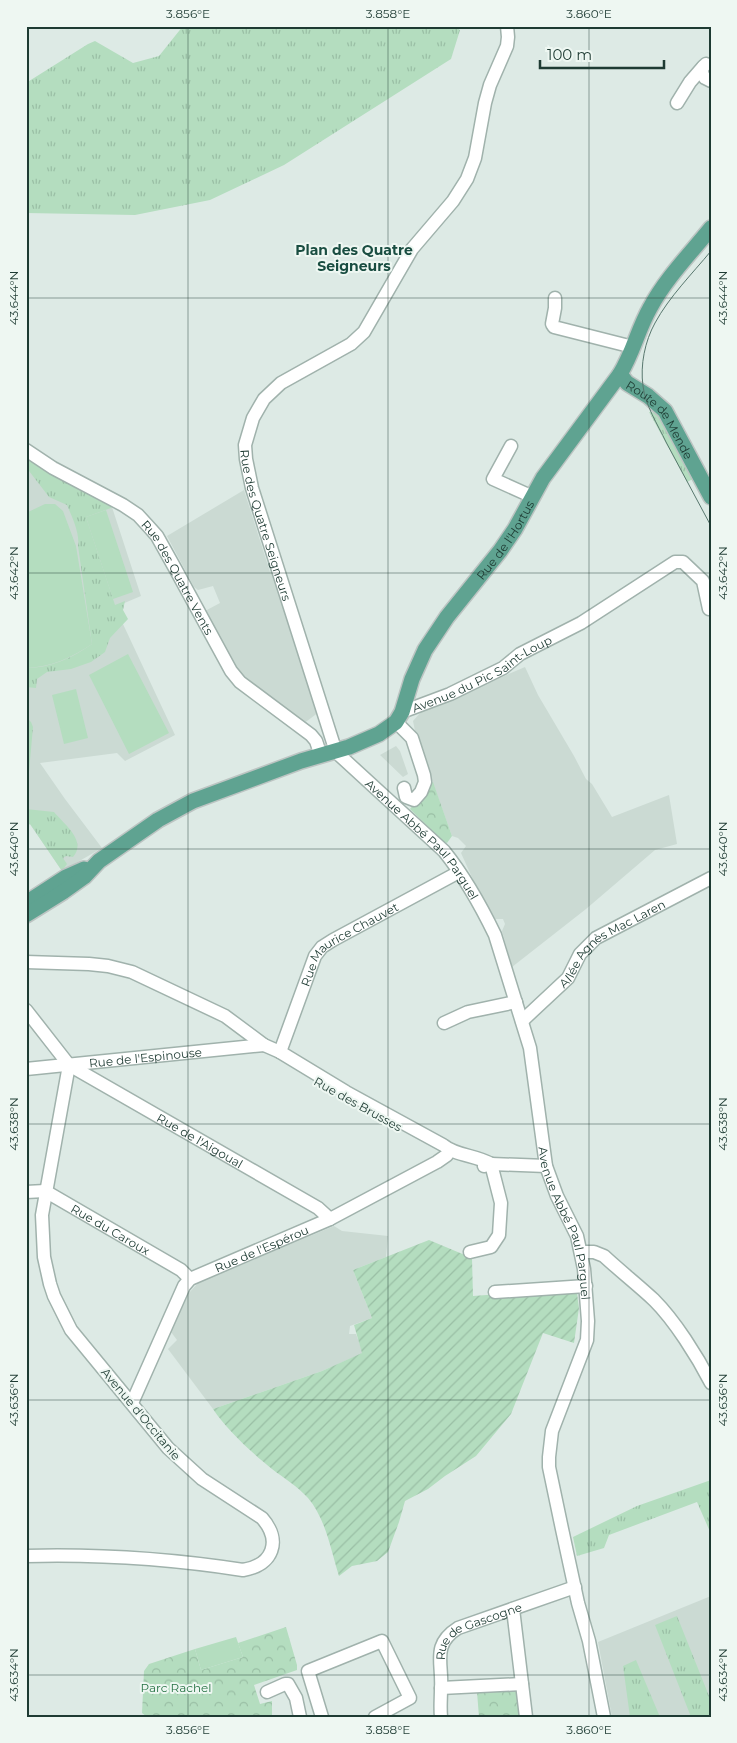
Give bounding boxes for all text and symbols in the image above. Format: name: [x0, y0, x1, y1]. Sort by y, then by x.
text: 3.856°E: [166, 6, 210, 21]
text: 3.858°E: [366, 6, 410, 21]
text: 3.860°E: [566, 6, 612, 21]
scale bar: [540, 38, 663, 70]
text: 100 m: [547, 45, 592, 64]
district label: Plan des Quatre Seigneurs: [295, 241, 413, 275]
text: 43.644°N: [6, 271, 21, 325]
text: 43.644°N: [715, 271, 730, 325]
street label: Route de Mende: [624, 377, 697, 462]
street label: Rue des Quatre Seigneurs: [238, 449, 295, 603]
street label: Rue de l'Hortus: [473, 497, 537, 582]
street label: Rue des Quatre Vents: [139, 517, 217, 637]
text: 43.642°N: [6, 546, 21, 600]
text: 43.642°N: [715, 546, 730, 600]
street label: Avenue du Pic Saint-Loup: [410, 632, 554, 715]
street label: Avenue Abbé Paul Parguel: [363, 775, 482, 902]
text: 43.640°N: [6, 822, 21, 876]
text: 43.640°N: [715, 822, 730, 876]
street label: Allée Agnès Mac Laren: [555, 896, 668, 990]
street label: Rue Maurice Chauvet: [297, 899, 401, 988]
street label: Rue de l'Espinouse: [88, 1044, 203, 1070]
street label: Rue des Brusses: [311, 1074, 405, 1134]
text: 43.638°N: [6, 1097, 21, 1151]
text: 43.638°N: [715, 1097, 730, 1151]
street label: Rue de l'Aigoual: [154, 1110, 246, 1171]
street label: Avenue Abbé Paul Parguel: [536, 1146, 594, 1300]
street label: Rue du Caroux: [69, 1200, 153, 1258]
street label: Rue de l'Espérou: [212, 1222, 311, 1275]
street label: Avenue d'Occitanie: [98, 1365, 184, 1463]
text: 43.636°N: [6, 1374, 21, 1426]
text: 43.636°N: [715, 1374, 730, 1426]
street label: Rue de Gascogne: [432, 1599, 524, 1660]
text: 43.634°N: [6, 1648, 21, 1702]
text: 43.634°N: [715, 1648, 730, 1702]
park label: Parc Rachel: [140, 1680, 212, 1695]
text: 3.856°E: [166, 1722, 210, 1737]
text: 3.858°E: [366, 1722, 410, 1737]
text: 3.860°E: [566, 1722, 612, 1737]

